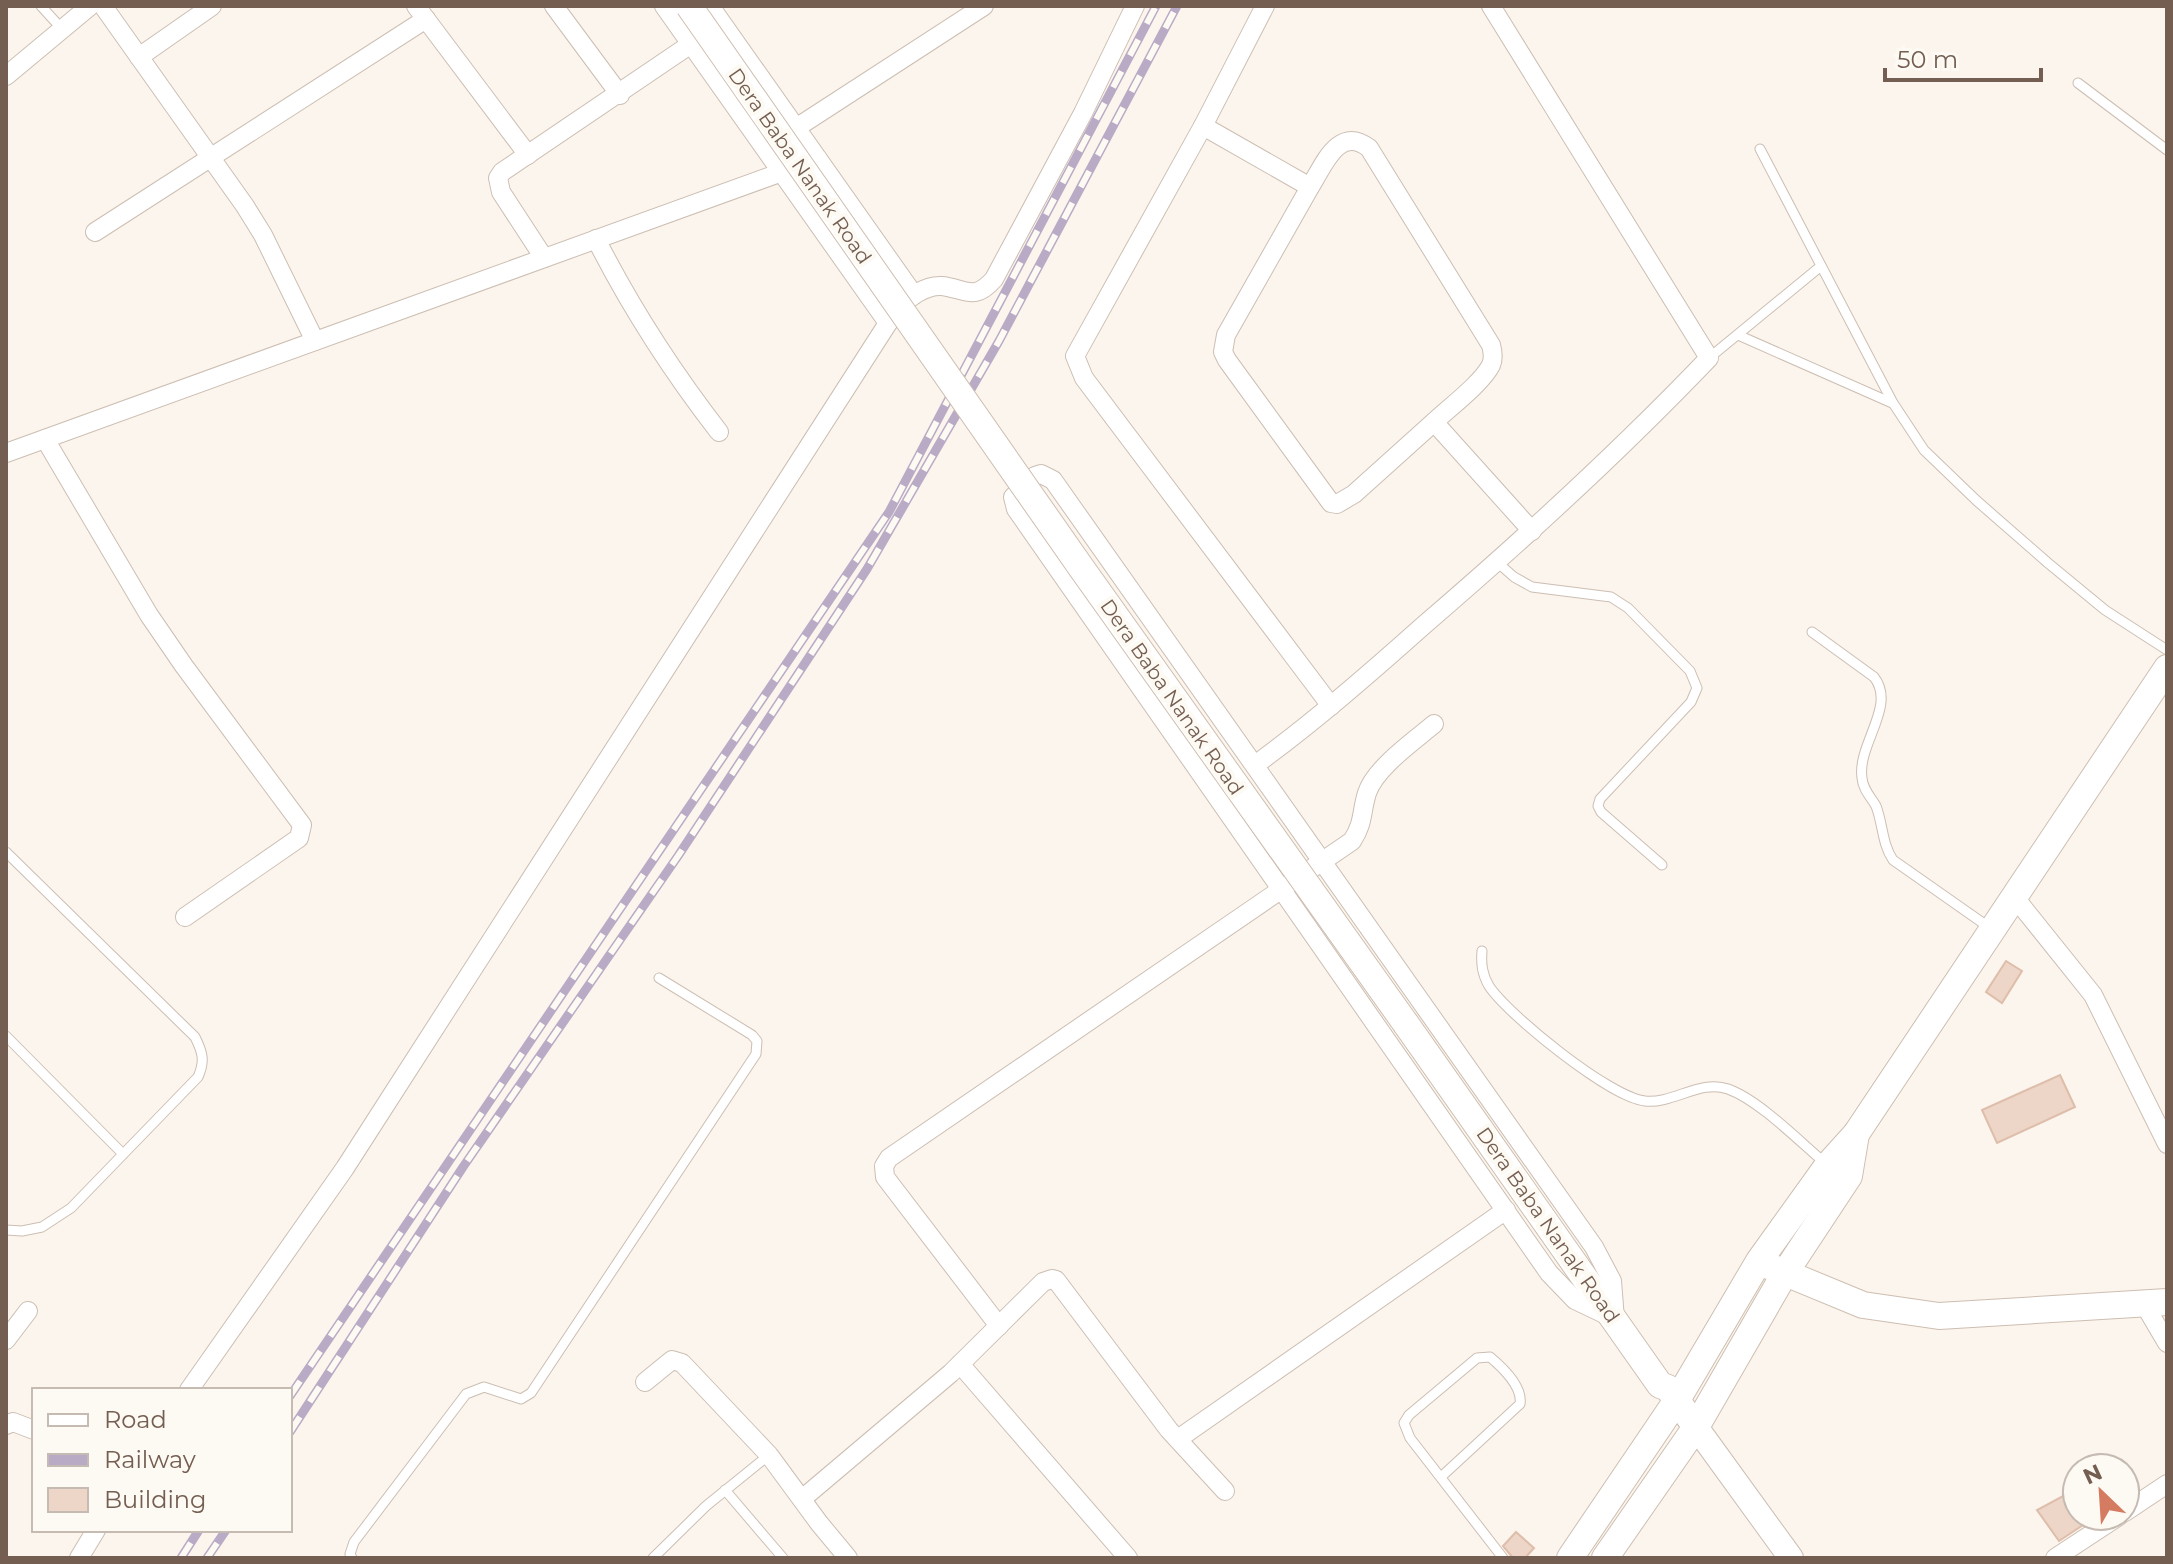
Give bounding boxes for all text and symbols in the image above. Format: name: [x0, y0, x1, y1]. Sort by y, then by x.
scale bar: [1885, 32, 2041, 82]
text: 50 m: [1897, 45, 1958, 74]
street label: Dera Baba Nanak Road: [723, 64, 877, 268]
street label: Dera Baba Nanak Road: [1095, 595, 1249, 799]
street label: Dera Baba Nanak Road: [1471, 1123, 1625, 1327]
legend: [32, 1388, 292, 1532]
text: Road: [104, 1405, 167, 1434]
text: Railway: [104, 1445, 196, 1474]
north arrow: [2061, 1452, 2141, 1532]
text: N: [2079, 1458, 2107, 1490]
text: Building: [104, 1485, 207, 1514]

